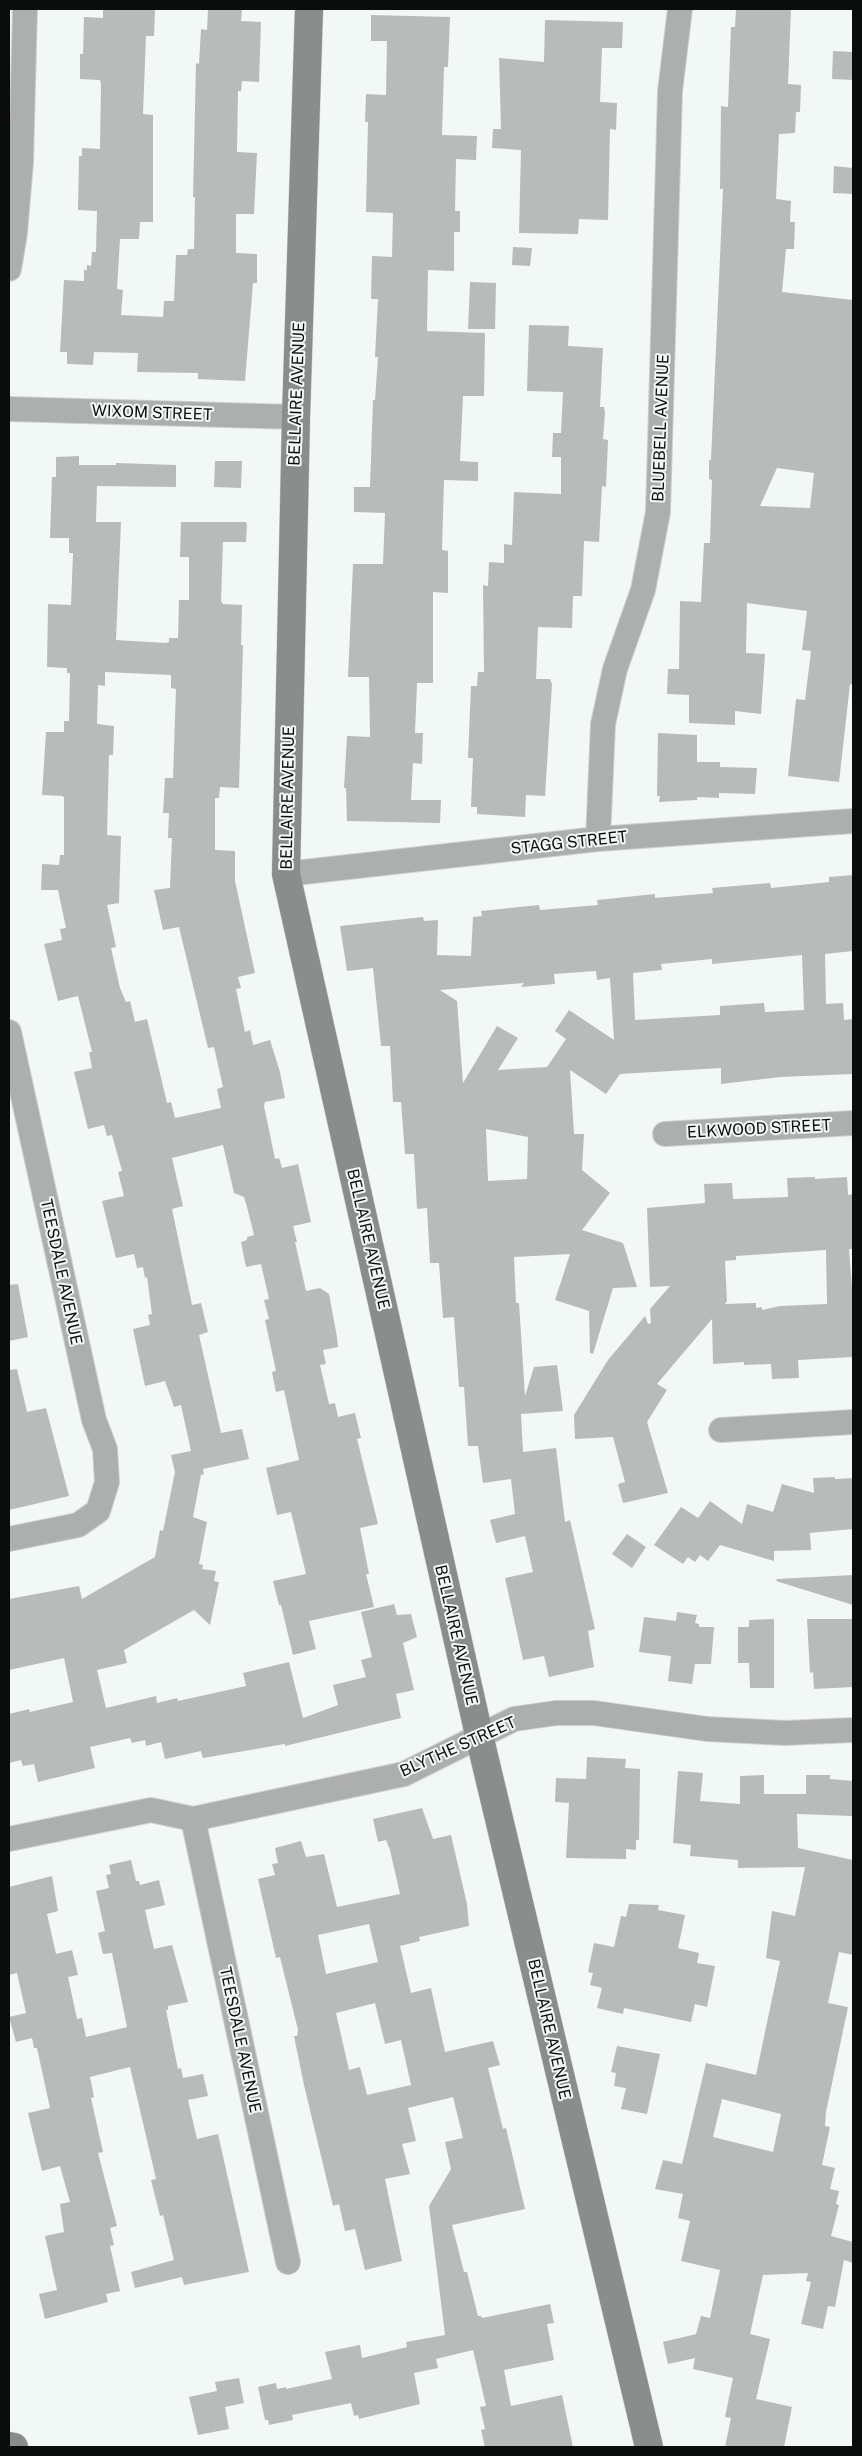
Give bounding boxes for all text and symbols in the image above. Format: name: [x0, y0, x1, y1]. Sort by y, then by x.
street label: BELLAIRE AVENUE: [285, 322, 309, 466]
street label: BLUEBELL AVENUE: [649, 354, 673, 502]
street label: WIXOM STREET: [91, 401, 213, 425]
street label: BELLAIRE AVENUE: [277, 726, 299, 870]
street label: STAGG STREET: [510, 827, 628, 859]
street label: ELKWOOD STREET: [686, 1116, 832, 1142]
street label: BELLAIRE AVENUE: [342, 1167, 394, 1311]
street label: TEESDALE AVENUE: [36, 1197, 86, 1347]
street label: BELLAIRE AVENUE: [430, 1563, 482, 1707]
street label: BLYTHE STREET: [397, 1713, 519, 1781]
street label: BELLAIRE AVENUE: [523, 1957, 575, 2101]
street label: TEESDALE AVENUE: [215, 1965, 265, 2115]

